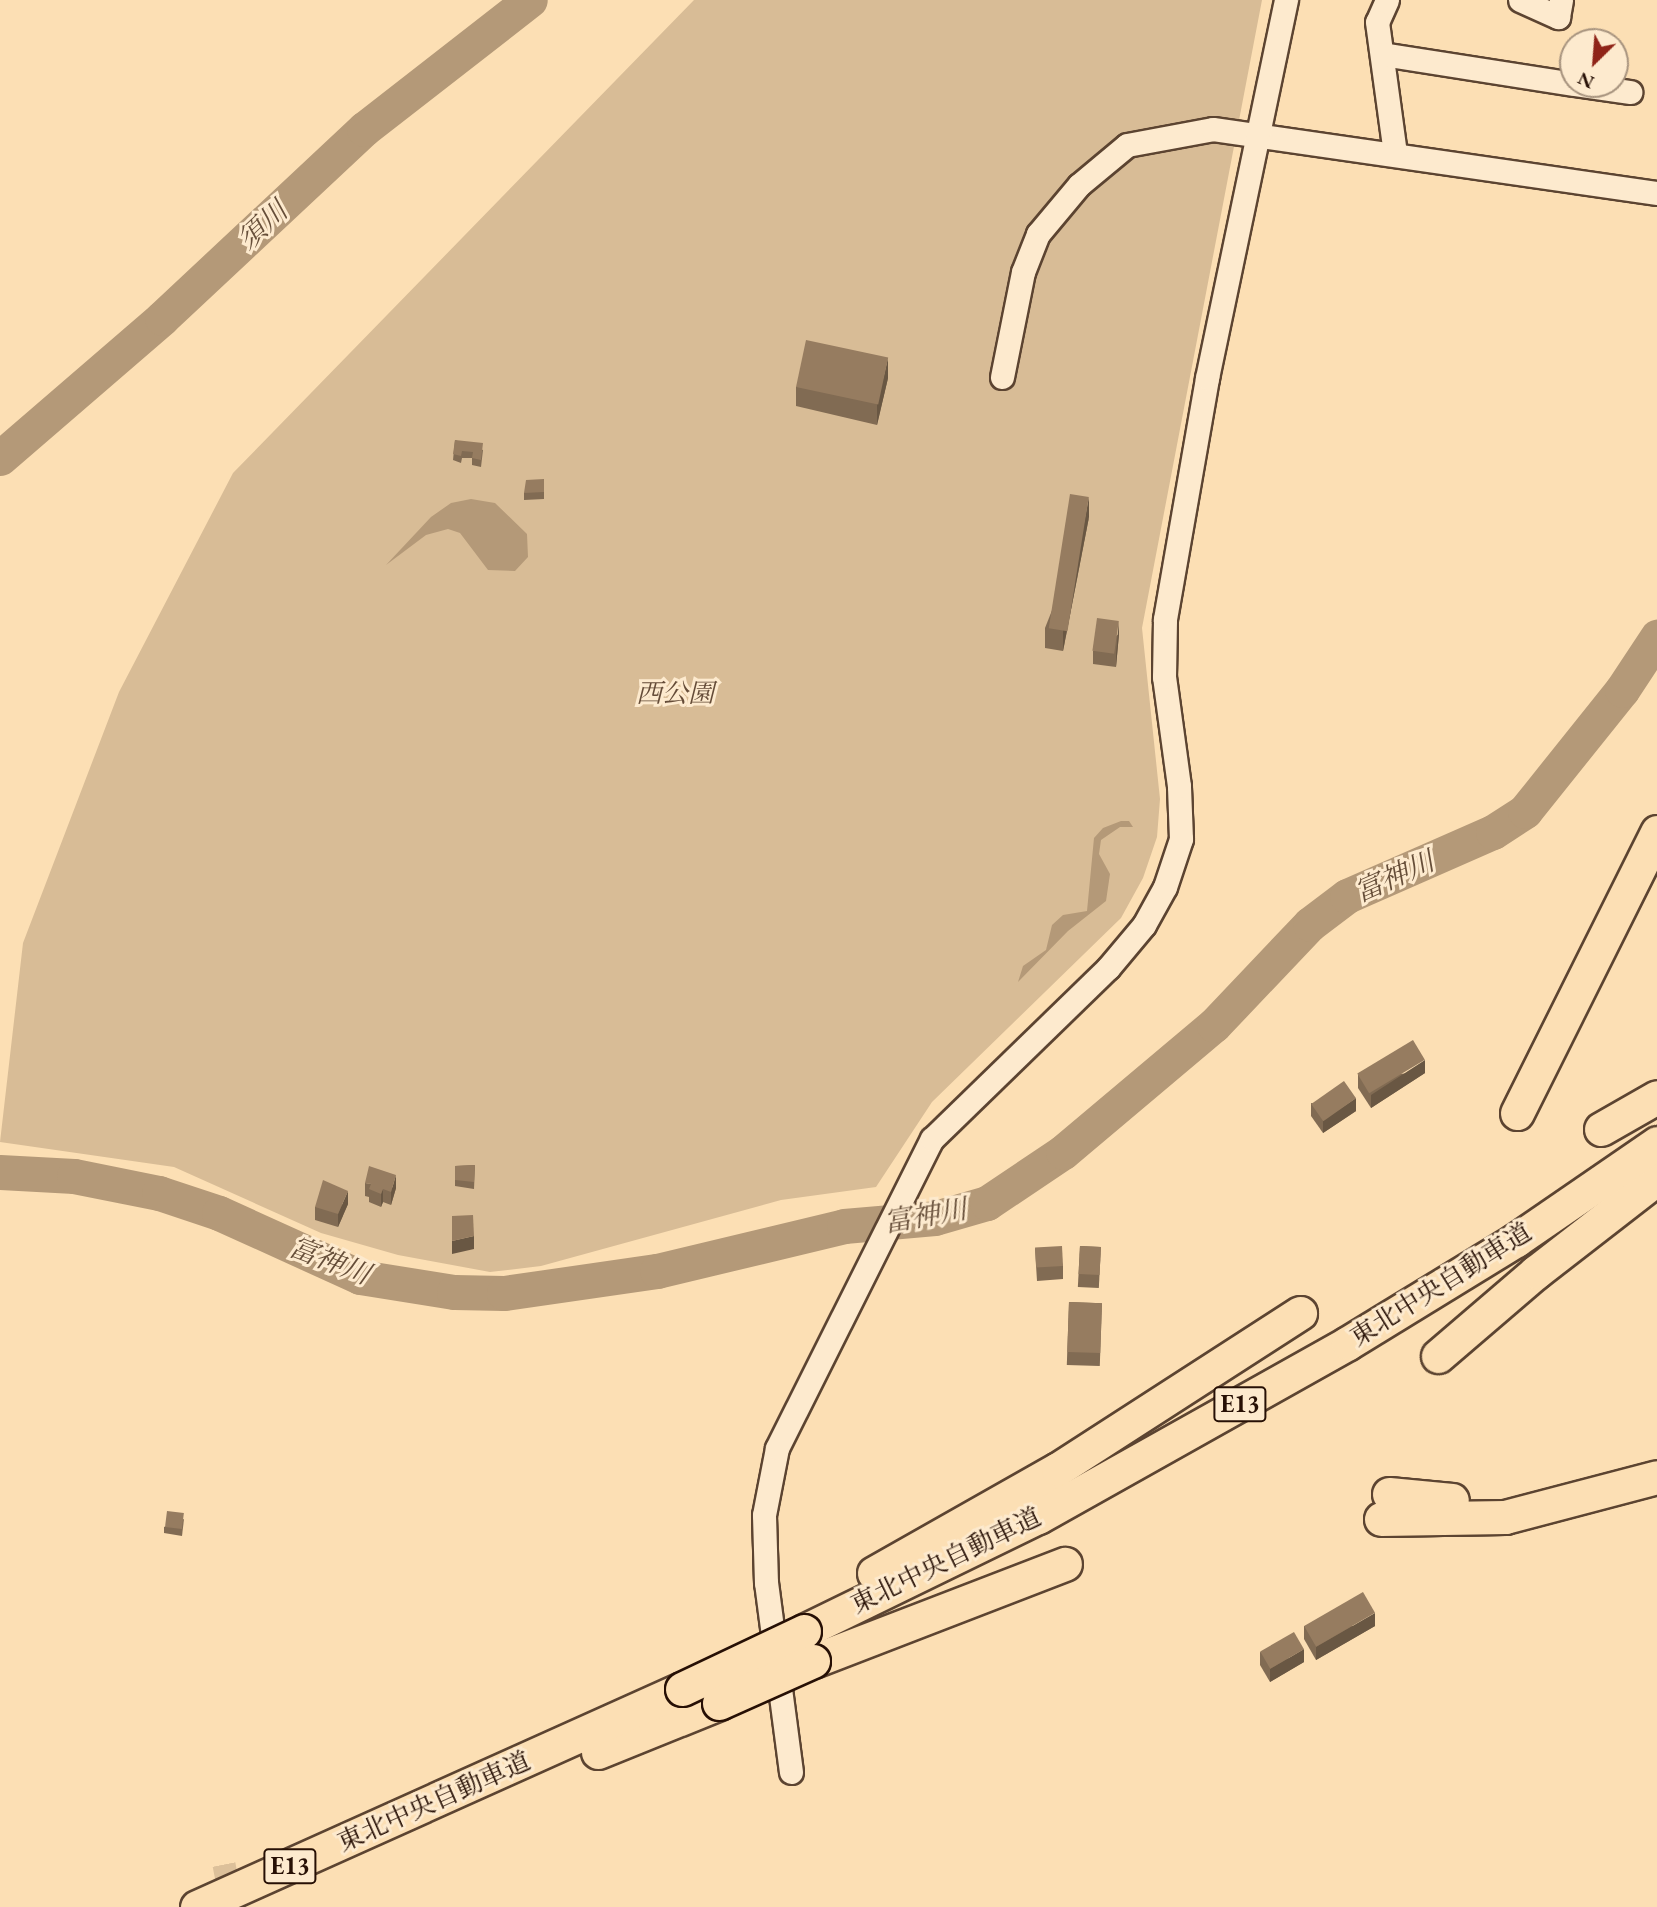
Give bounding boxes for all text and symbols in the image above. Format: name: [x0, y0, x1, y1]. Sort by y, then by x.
north arrow: [1559, 28, 1629, 98]
text: N: [1574, 66, 1598, 95]
water label: 須川: [230, 194, 294, 256]
park label: 西公園: [636, 678, 714, 710]
water label: 富神川: [1349, 844, 1439, 908]
water label: 富神川: [881, 1191, 969, 1239]
street label: 東北中央自動車道: [1345, 1217, 1537, 1353]
water label: 富神川: [285, 1229, 375, 1291]
road number: E13: [1212, 1384, 1268, 1424]
street label: 東北中央自動車道: [846, 1501, 1046, 1621]
street label: 東北中央自動車道: [333, 1745, 535, 1859]
road number: E13: [262, 1845, 318, 1886]

